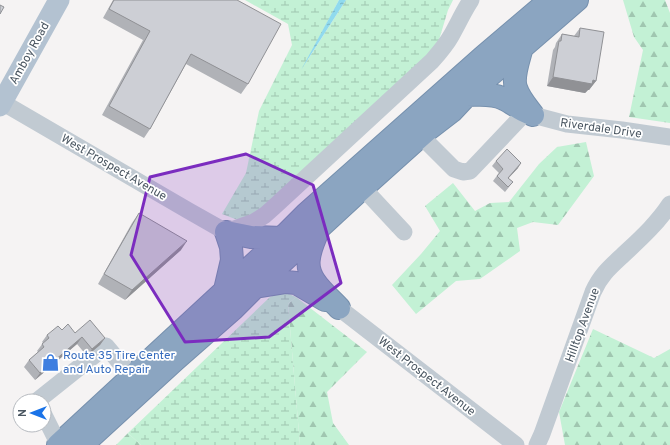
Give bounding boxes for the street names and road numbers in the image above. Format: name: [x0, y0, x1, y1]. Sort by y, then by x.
street label: Amboy Road: [6, 20, 54, 87]
street label: Riverdale Drive: [559, 115, 643, 143]
street label: West Prospect Avenue: [58, 131, 169, 205]
street label: Hilltop Avenue: [562, 286, 604, 365]
street label: West Prospect Avenue: [374, 334, 478, 420]

